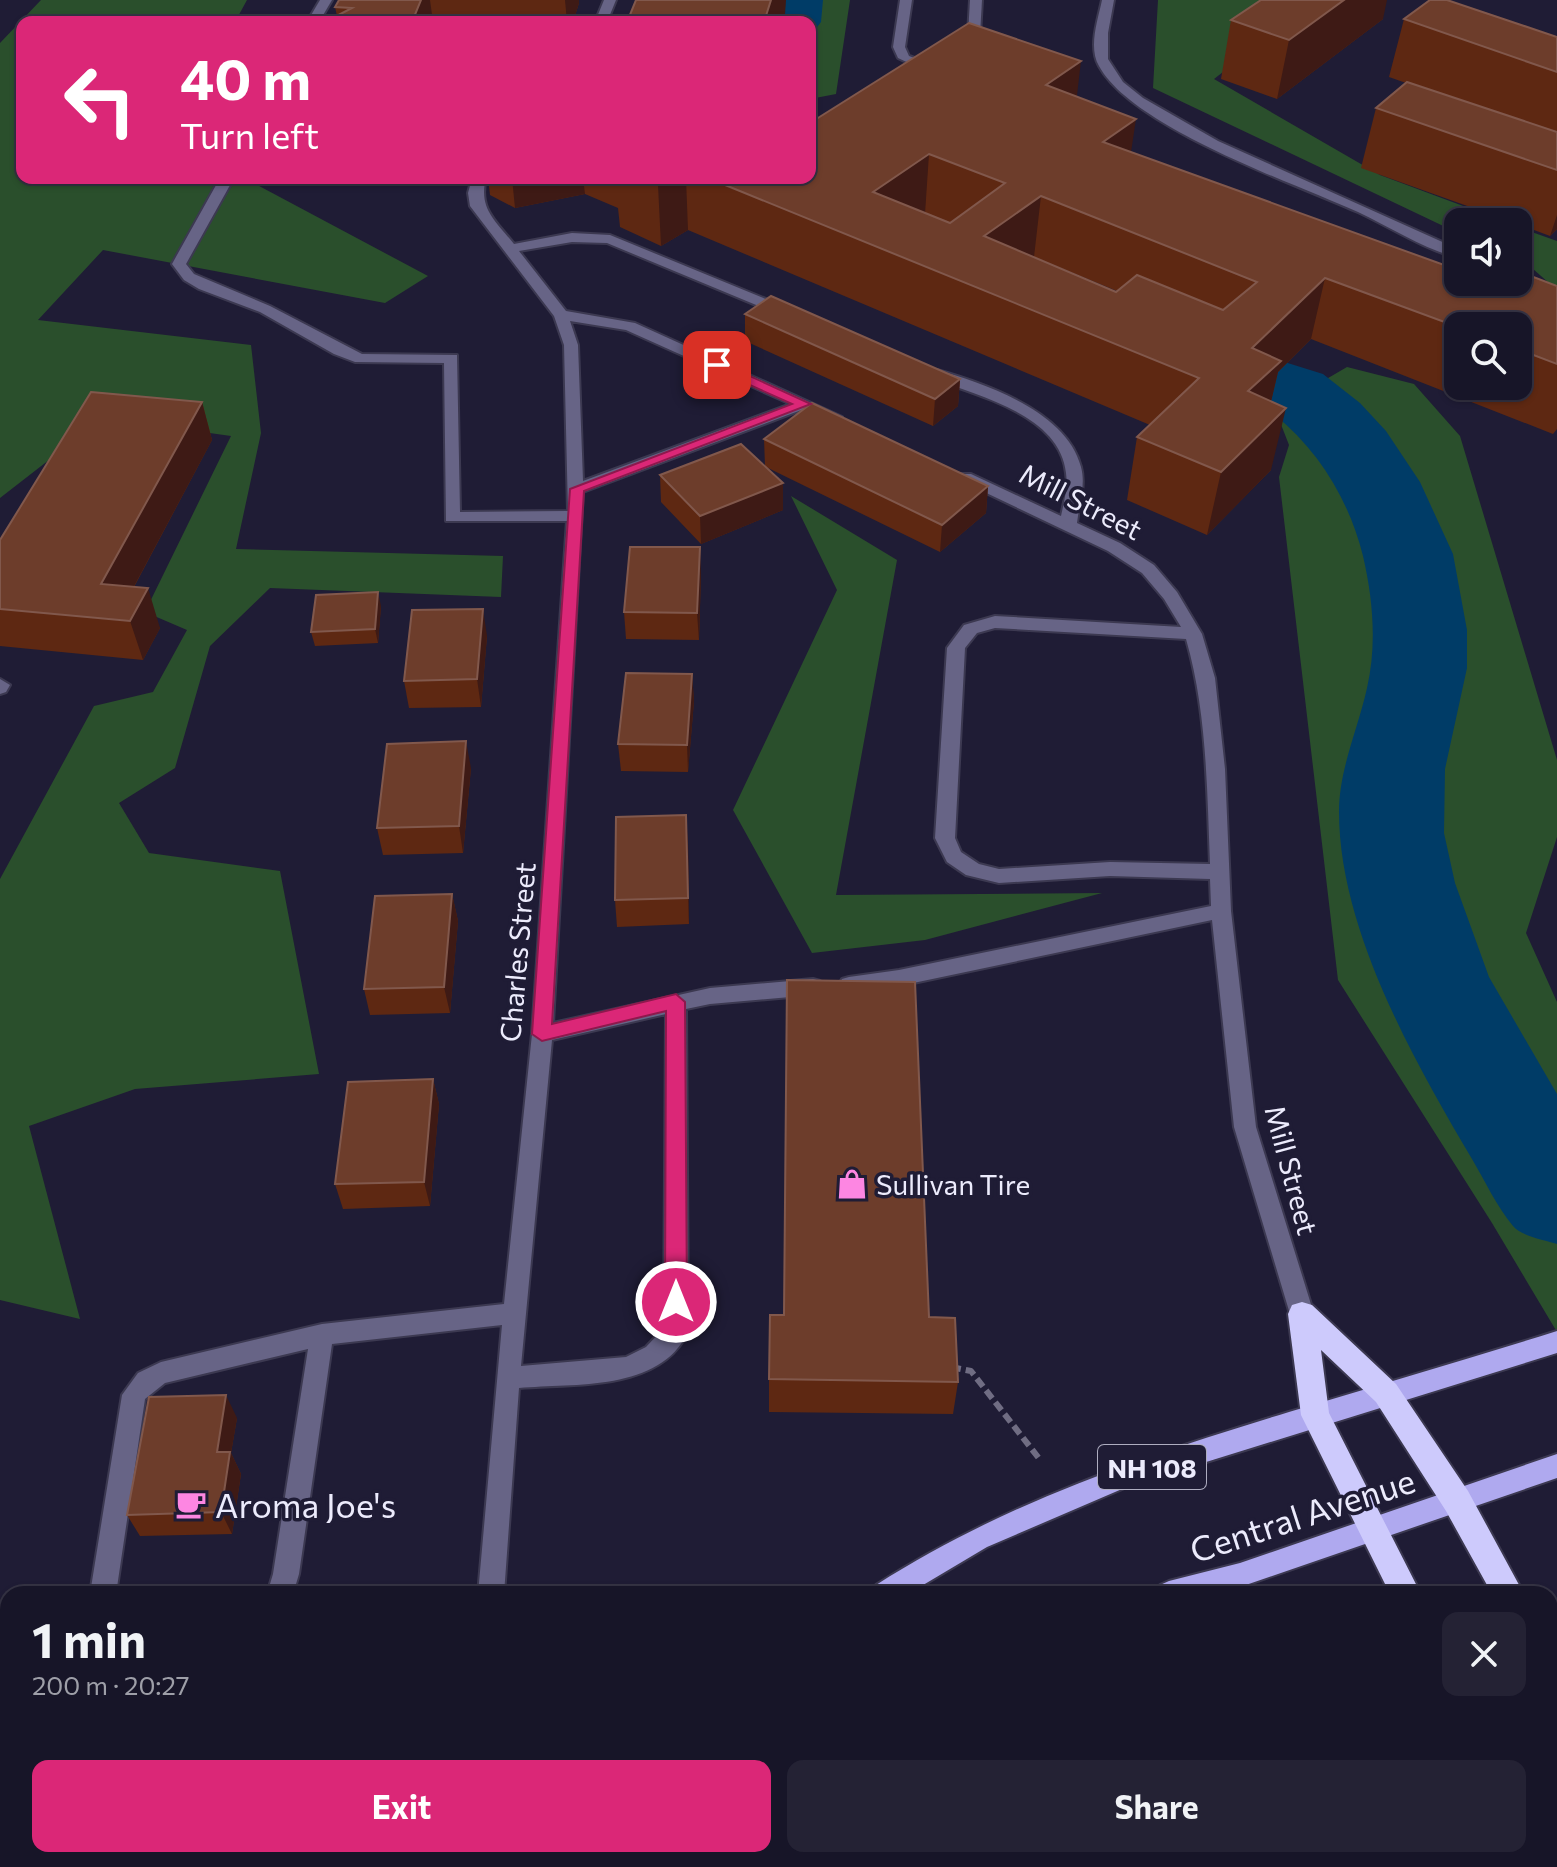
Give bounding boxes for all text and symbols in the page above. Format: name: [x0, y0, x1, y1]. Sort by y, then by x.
text: 40 m: [180, 43, 311, 112]
icon: left: [48, 48, 152, 152]
text: Turn left: [180, 112, 319, 156]
map controls: [1444, 208, 1532, 400]
button: sound: [1444, 208, 1532, 296]
button: search: [1444, 312, 1532, 400]
pin: [683, 331, 751, 399]
icon: arrive: [695, 343, 739, 387]
street label: Mill Street: [1014, 456, 1148, 546]
street label: Charles Street: [492, 861, 542, 1043]
street label: Mill Street: [1258, 1101, 1326, 1239]
shop icon: Sullivan Tire: [835, 1167, 869, 1201]
place label: Sullivan Tire: [876, 1167, 1030, 1201]
position arrow: [634, 1260, 718, 1344]
road number: NH 108: [1098, 1445, 1206, 1489]
street label: Central Avenue: [1184, 1458, 1420, 1570]
place label: Aroma Joe's: [215, 1483, 396, 1525]
cafe icon: Aroma Joe's: [174, 1487, 208, 1521]
text: 1 min: [32, 1609, 146, 1668]
button: close: [1442, 1612, 1526, 1696]
text: 200 m · 20:27: [32, 1669, 190, 1700]
button: Exit: [32, 1760, 771, 1852]
button: Share: [787, 1760, 1526, 1852]

